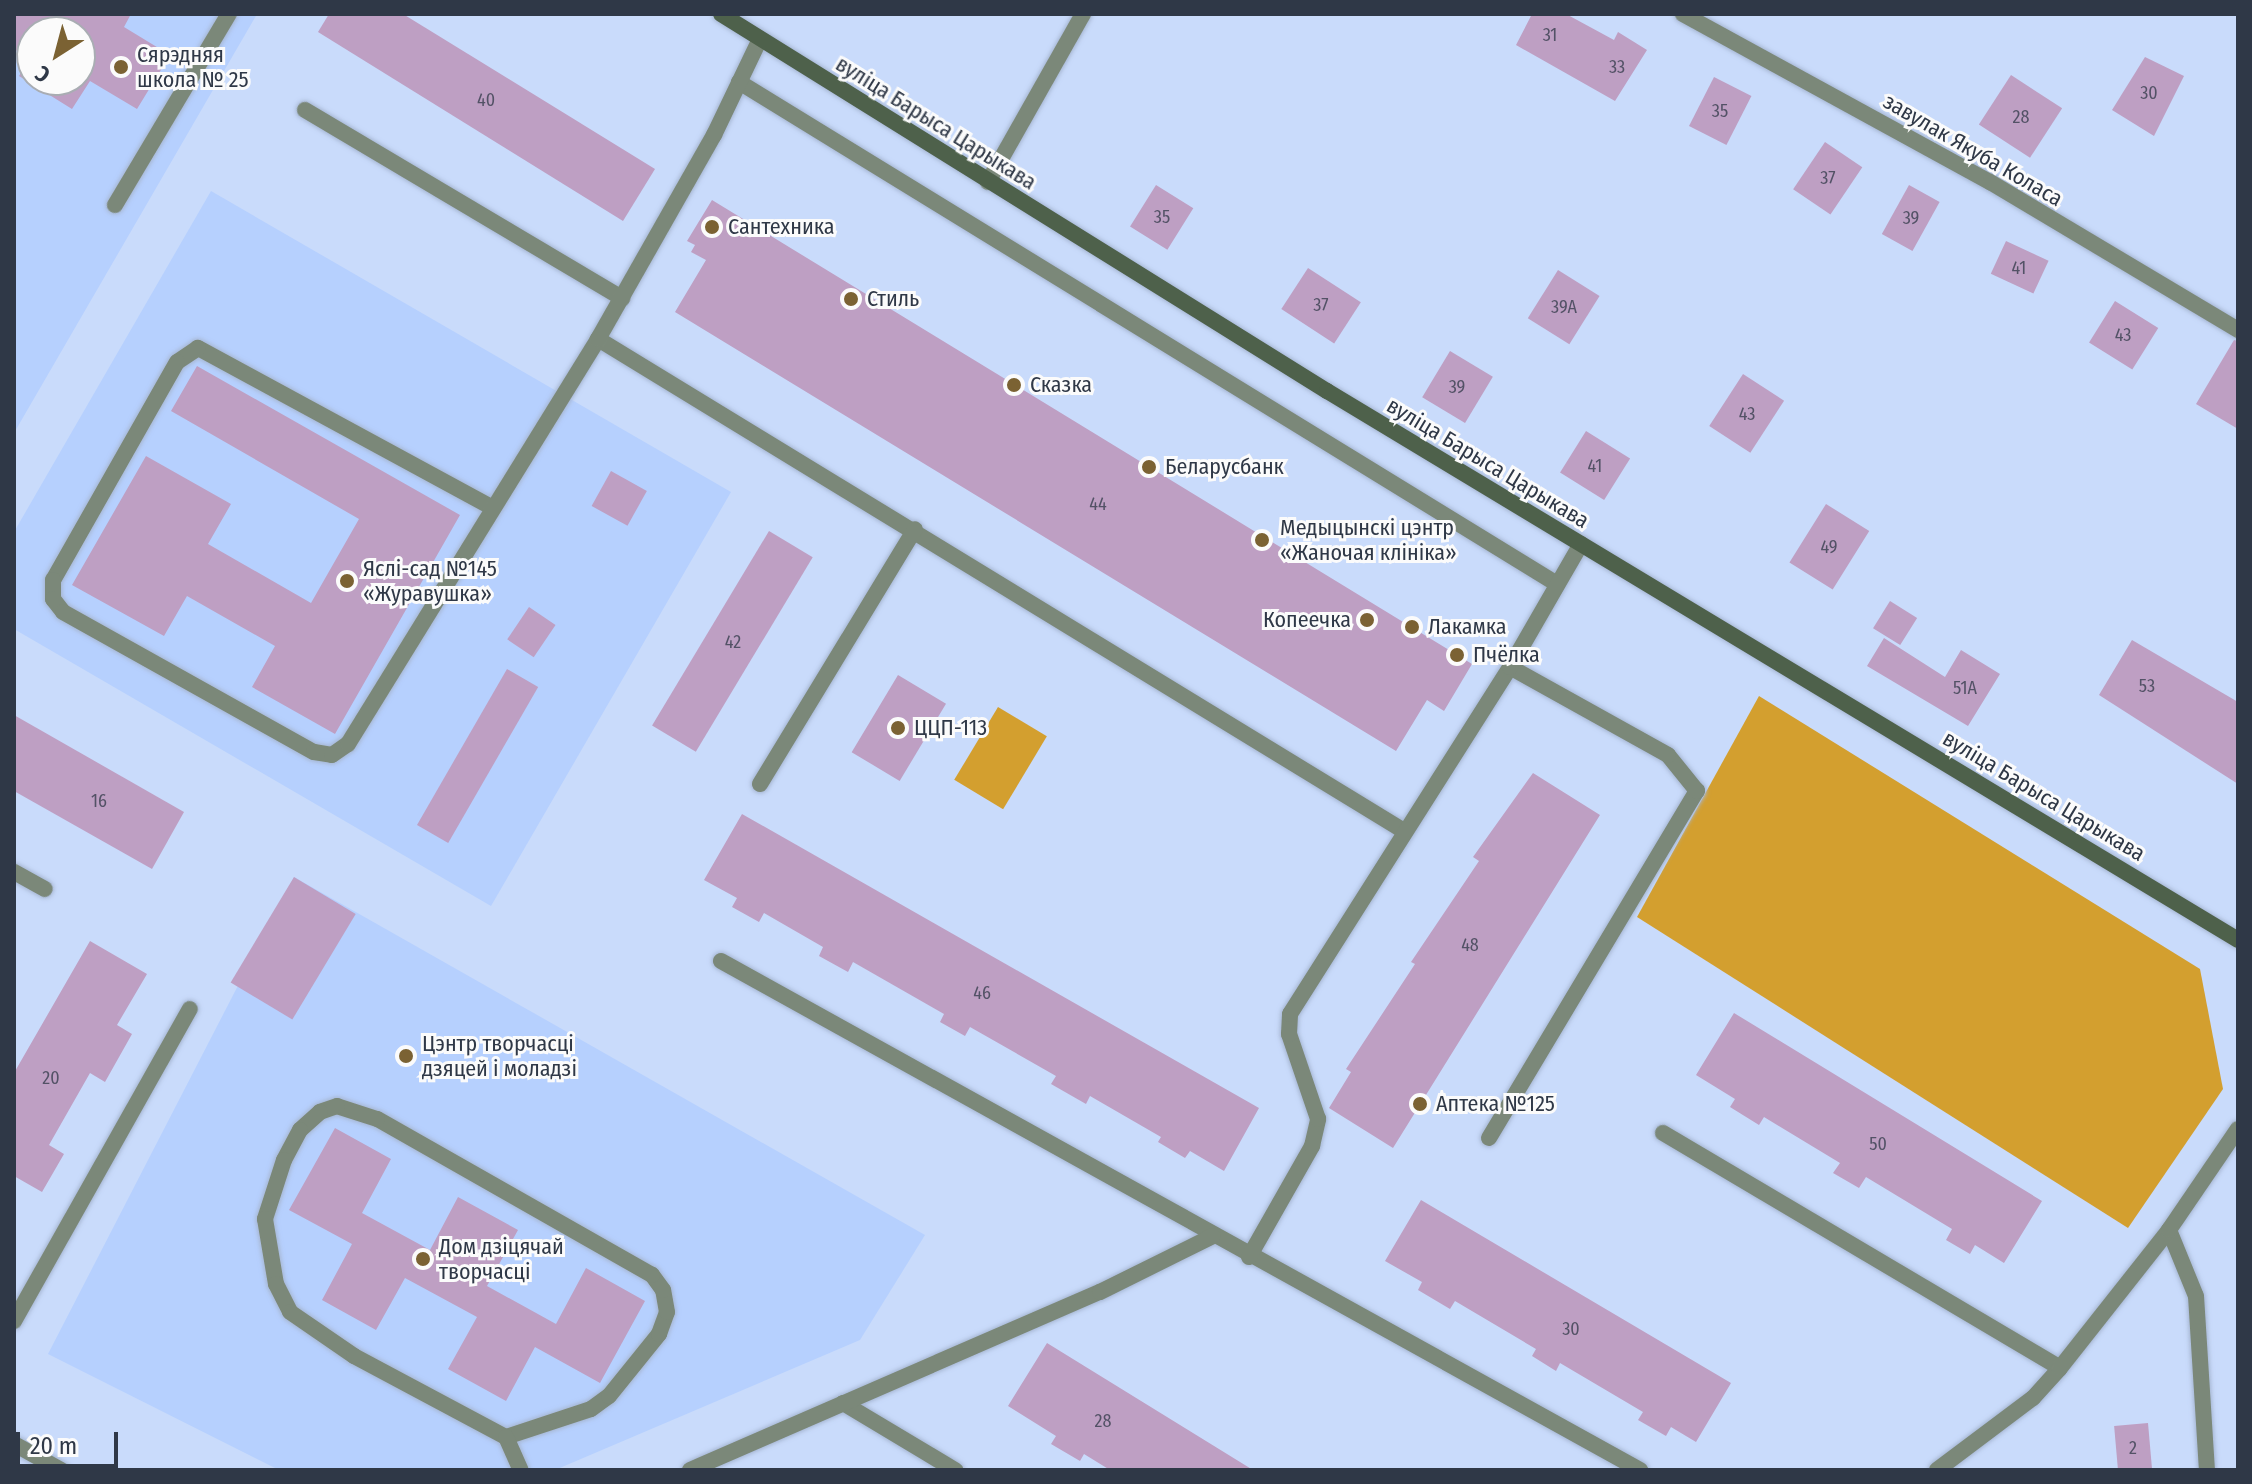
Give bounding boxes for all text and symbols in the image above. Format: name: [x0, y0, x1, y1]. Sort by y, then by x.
north arrow: [16, 16, 96, 96]
house number: 31: [1543, 24, 1557, 46]
place label: Сярэдняя школа № 25: [137, 41, 249, 92]
street label: вуліца Барыса Царыкава: [831, 51, 1041, 195]
house number: 33: [1609, 56, 1625, 78]
marker: Сярэдняя школа № 25: [112, 58, 130, 76]
text: С: [30, 60, 55, 89]
house number: 30: [2140, 82, 2158, 104]
street label: завулак Якуба Коласа: [1879, 88, 2067, 212]
house number: 40: [477, 89, 495, 111]
house number: 35: [1712, 100, 1728, 122]
house number: 28: [2013, 106, 2029, 128]
house number: 37: [1820, 167, 1836, 189]
house number: 35: [1154, 206, 1170, 228]
house number: 39: [1903, 207, 1919, 229]
place label: Сантехника: [728, 214, 834, 240]
marker: Сантехника: [703, 218, 721, 236]
house number: 41: [2012, 257, 2026, 279]
place label: Стиль: [867, 286, 919, 312]
marker: Стиль: [842, 290, 860, 308]
house number: 37: [1313, 294, 1329, 316]
house number: 39А: [1551, 296, 1577, 318]
house number: 43: [2115, 324, 2131, 346]
place label: Сказка: [1030, 372, 1092, 398]
marker: Сказка: [1005, 376, 1023, 394]
house number: 39: [1449, 376, 1465, 398]
street label: вуліца Барыса Царыкава: [1382, 392, 1594, 534]
house number: 43: [1739, 403, 1755, 425]
place label: Беларусбанк: [1165, 454, 1284, 480]
house number: 41: [1588, 455, 1602, 477]
marker: Беларусбанк: [1140, 458, 1158, 476]
house number: 44: [1089, 493, 1107, 515]
place label: Медыцынскі цэнтр «Жаночая клініка»: [1280, 514, 1457, 566]
marker: Медыцынскі цэнтр «Жаночая клініка»: [1251, 529, 1273, 551]
house number: 49: [1820, 536, 1838, 558]
place label: Яслі-сад №145 «Журавушка»: [363, 555, 497, 606]
marker: Яслі-сад №145 «Журавушка»: [338, 572, 356, 590]
place label: Копеечка: [1263, 607, 1351, 633]
marker: Копеечка: [1358, 611, 1376, 629]
place label: Лакамка: [1428, 614, 1507, 640]
marker: Лакамка: [1403, 618, 1421, 636]
house number: 42: [725, 631, 741, 653]
place label: Пчёлка: [1473, 642, 1540, 668]
marker: Пчёлка: [1448, 646, 1466, 664]
house number: 53: [2139, 675, 2155, 697]
house number: 51А: [1953, 677, 1977, 699]
place label: ЦЦП-113: [914, 715, 987, 741]
marker: ЦЦП-113: [889, 719, 907, 737]
street label: вуліца Барыса Царыкава: [1938, 725, 2150, 867]
house number: 16: [91, 790, 107, 812]
house number: 48: [1461, 934, 1479, 956]
house number: 46: [973, 982, 991, 1004]
place label: Цэнтр творчасці дзяцей і моладзі: [422, 1030, 577, 1082]
marker: Цэнтр творчасці дзяцей і моладзі: [397, 1047, 415, 1065]
house number: 20: [42, 1067, 60, 1089]
place label: Аптека №125: [1436, 1091, 1555, 1117]
marker: Аптека №125: [1411, 1095, 1429, 1113]
house number: 50: [1869, 1133, 1887, 1155]
place label: Дом дзіцячай творчасці: [439, 1233, 564, 1284]
marker: Дом дзіцячай творчасці: [414, 1250, 432, 1268]
house number: 30: [1562, 1318, 1580, 1340]
house number: 28: [1095, 1410, 1111, 1432]
scale bar: [20, 1416, 122, 1466]
text: 20 m: [30, 1432, 77, 1460]
house number: 2: [2129, 1437, 2137, 1459]

